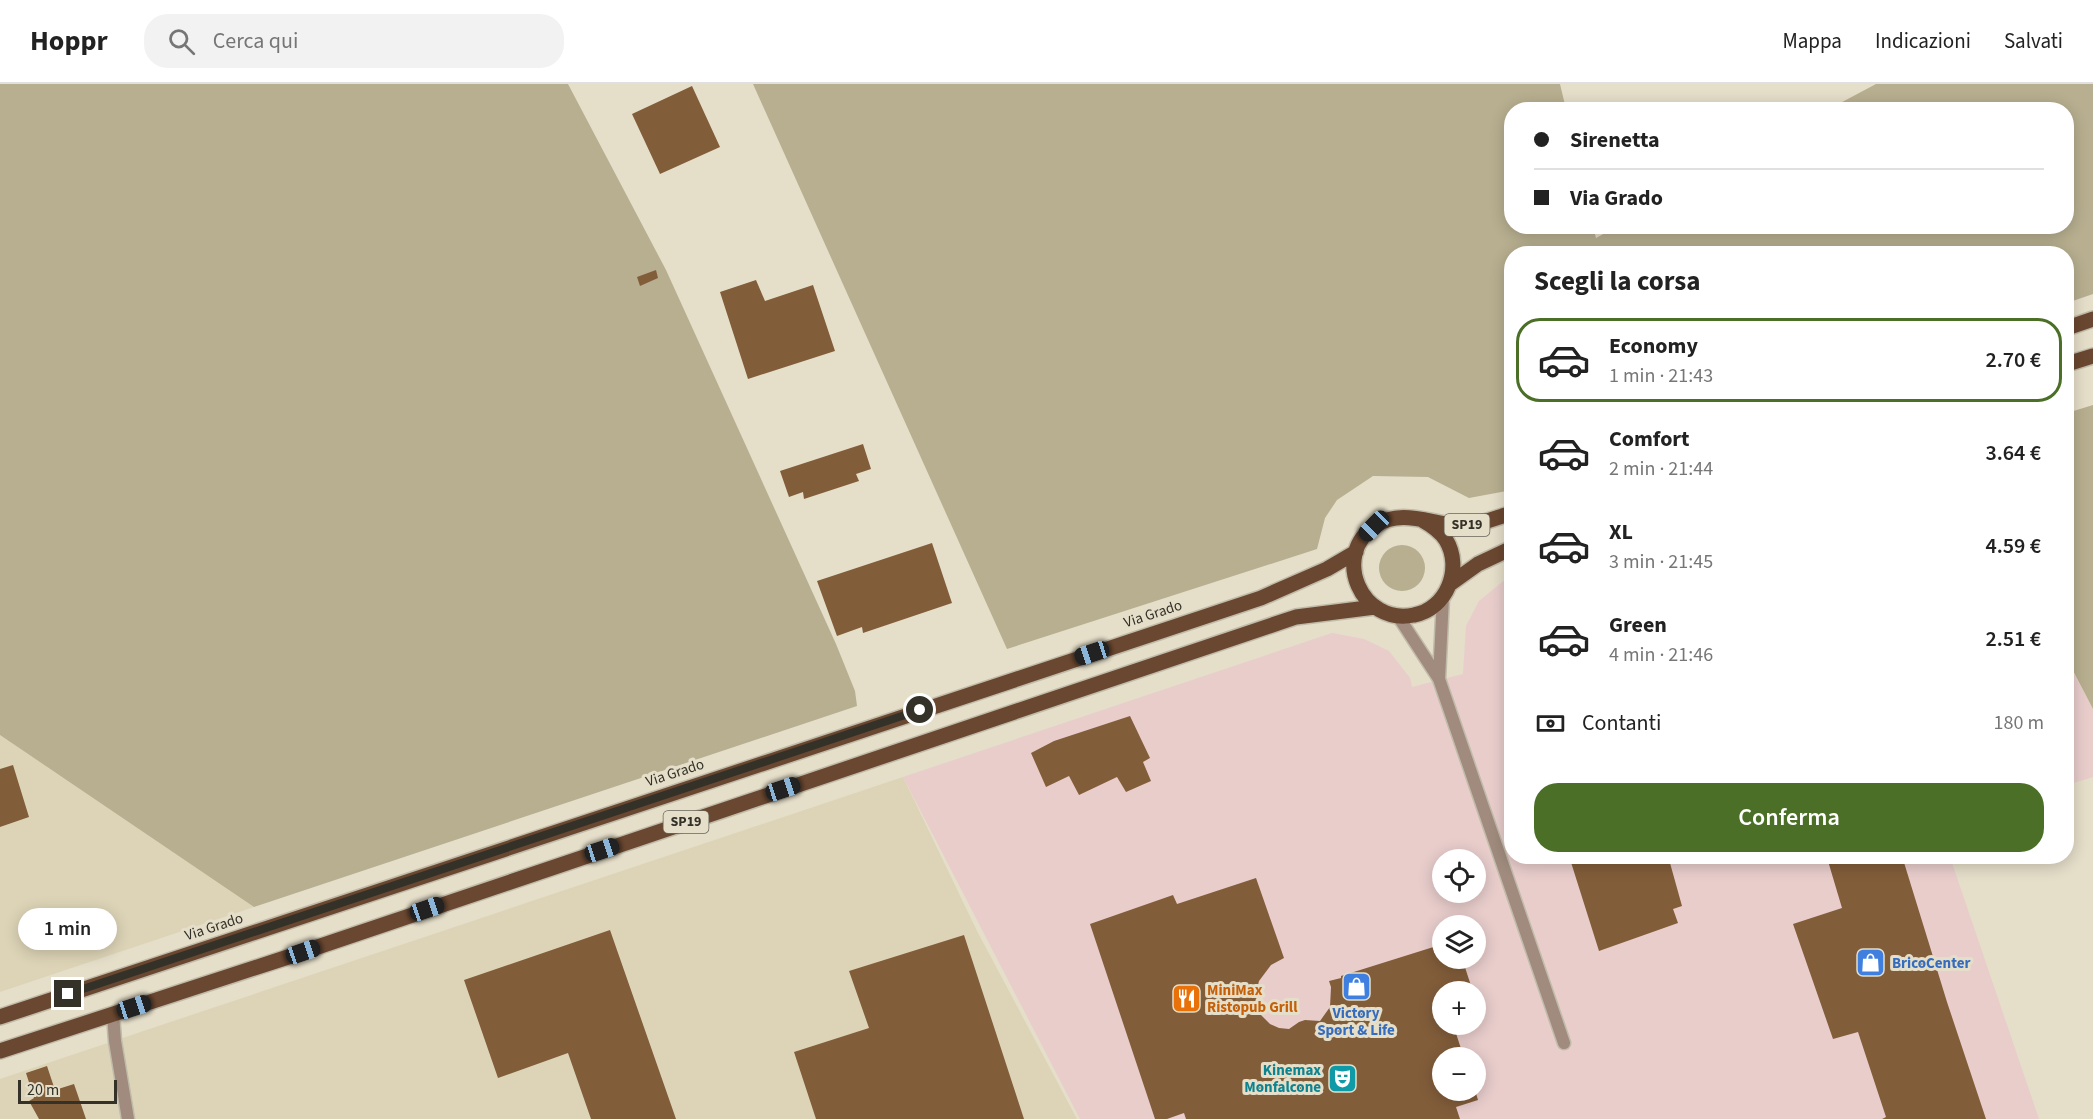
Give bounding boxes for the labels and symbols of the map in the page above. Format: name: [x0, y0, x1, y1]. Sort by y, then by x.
car: [1355, 507, 1393, 545]
road number: SP19: [1444, 514, 1490, 536]
street label: Via Grado: [1121, 595, 1185, 633]
car: [1072, 639, 1112, 667]
route start: [906, 696, 933, 723]
street label: Via Grado: [643, 754, 707, 792]
car: [763, 775, 803, 803]
road number: SP19: [664, 811, 708, 833]
car: [582, 836, 622, 864]
car: [407, 895, 447, 923]
callout: 1 min: [19, 907, 118, 949]
street label: Via Grado: [182, 908, 246, 946]
car: [283, 938, 323, 966]
shop icon: BricoCenter: [1855, 947, 1887, 979]
place label: BricoCenter: [1892, 953, 1970, 974]
shop icon: Victory Sport & Life: [1340, 970, 1372, 1002]
route end: [54, 980, 81, 1007]
place label: MiniMax Ristopub Grill: [1207, 980, 1298, 1018]
restaurant icon: MiniMax Ristopub Grill: [1170, 983, 1202, 1015]
car: [114, 993, 154, 1021]
place label: Victory Sport & Life: [1317, 1003, 1395, 1041]
place label: Kinemax Monfalcone: [1244, 1060, 1321, 1098]
theatre icon: Kinemax Monfalcone: [1326, 1063, 1358, 1095]
scale bar: [18, 1077, 117, 1104]

